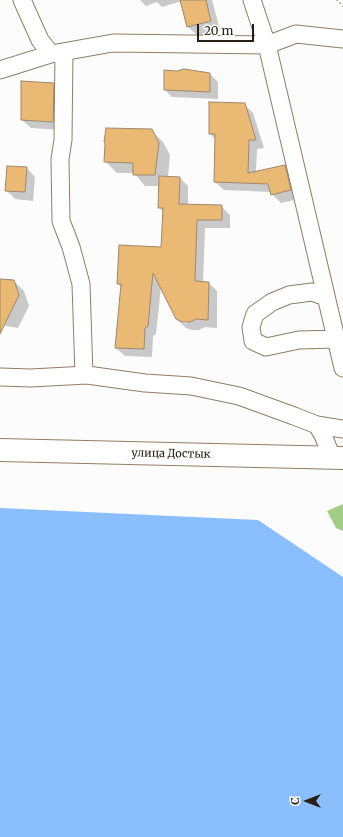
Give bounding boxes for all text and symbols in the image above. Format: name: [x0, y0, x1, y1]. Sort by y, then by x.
scale bar: [199, 16, 256, 42]
text: 20 m: [204, 23, 233, 38]
street label: улица Достык: [131, 447, 211, 461]
north arrow: [287, 781, 327, 821]
text: С: [288, 797, 302, 805]

